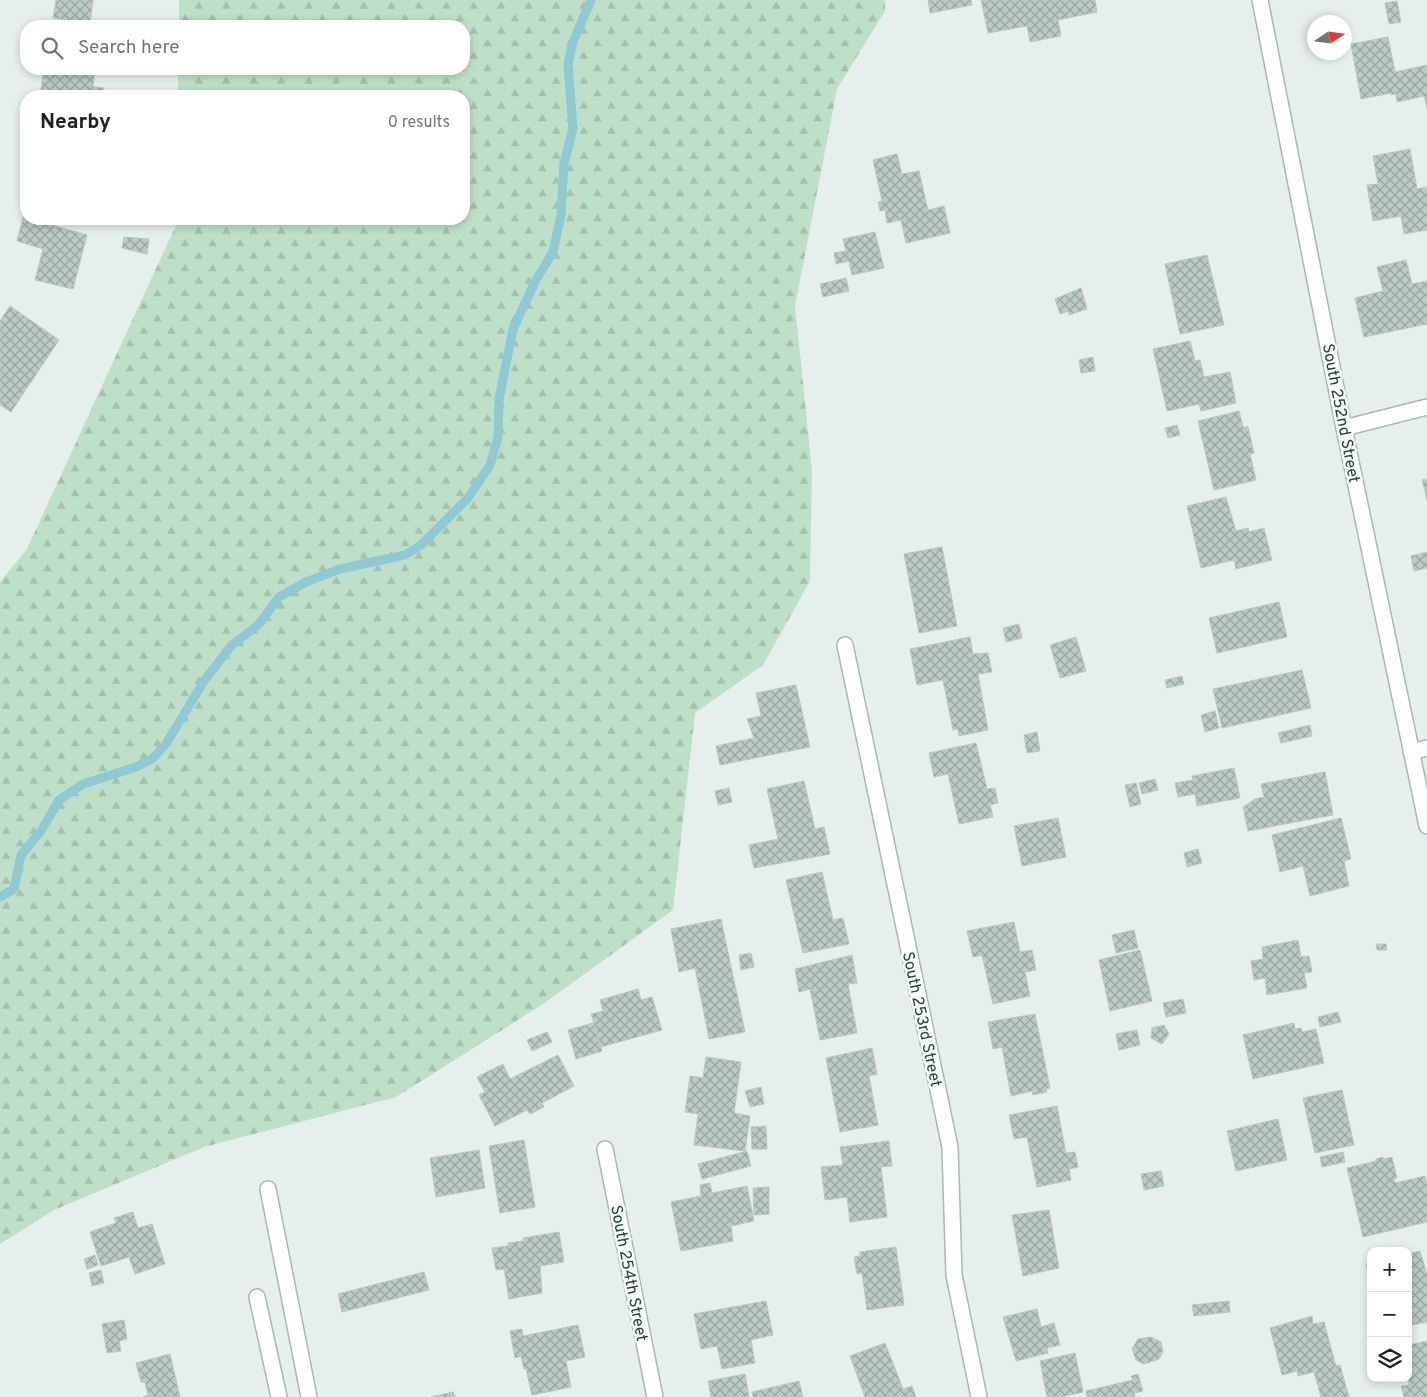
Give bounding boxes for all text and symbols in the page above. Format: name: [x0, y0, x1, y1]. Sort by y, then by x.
north arrow: [1307, 15, 1352, 60]
search box: [20, 20, 470, 75]
icon: search: [38, 34, 66, 62]
text: Search here: [78, 36, 180, 60]
text: Nearby: [40, 109, 111, 136]
text: 0 results: [388, 113, 450, 133]
street label: South 252nd Street: [1317, 342, 1363, 485]
street label: South 253rd Street: [897, 950, 945, 1089]
street label: South 254th Street: [605, 1204, 651, 1343]
map controls: [1367, 1247, 1412, 1382]
button: +: [1367, 1247, 1412, 1292]
button: −: [1367, 1292, 1412, 1337]
button: layers: [1367, 1337, 1412, 1382]

